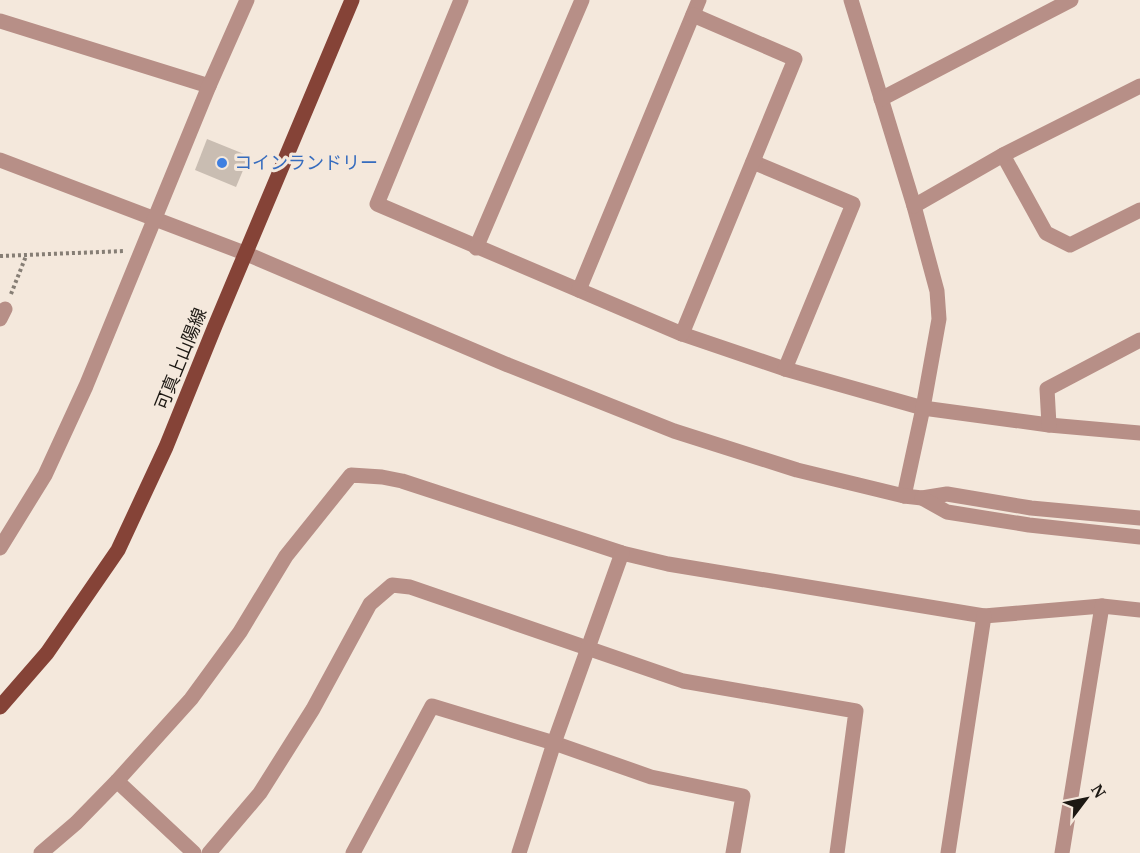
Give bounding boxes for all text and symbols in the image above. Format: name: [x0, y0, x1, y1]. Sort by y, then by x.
place label: コインランドリー: [234, 150, 378, 174]
marker: コインランドリー: [215, 156, 229, 170]
street label: 可真上山陽線: [149, 304, 211, 413]
north arrow: [1056, 769, 1116, 829]
text: N: [1086, 780, 1111, 802]

